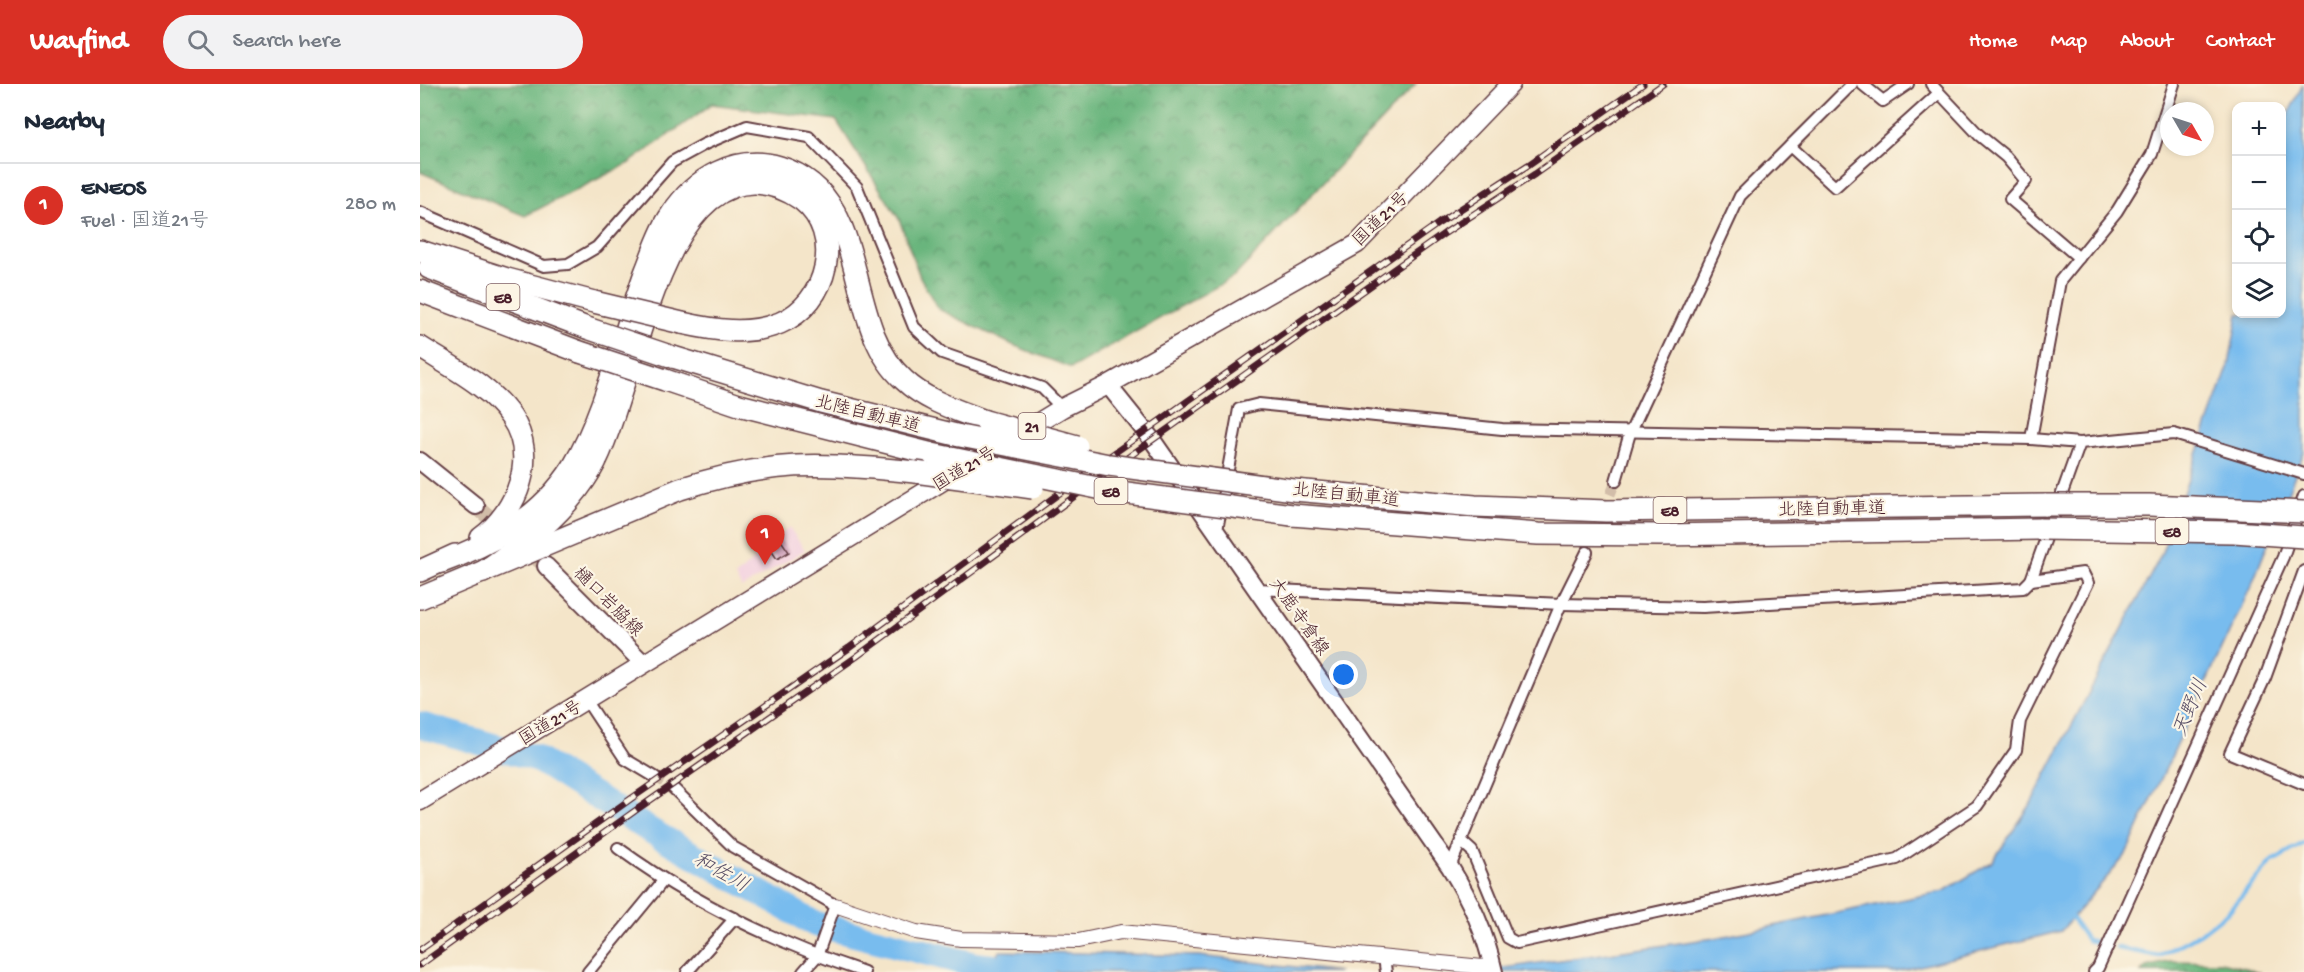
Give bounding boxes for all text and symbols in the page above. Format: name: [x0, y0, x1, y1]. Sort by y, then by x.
search box: [163, 15, 583, 69]
text: Wayfind: [30, 26, 127, 59]
icon: search: [184, 26, 217, 59]
text: Search here: [232, 29, 341, 55]
text: Home: [1969, 30, 2017, 55]
text: Map: [2050, 30, 2087, 55]
text: About: [2120, 30, 2173, 55]
text: Contact: [2206, 30, 2274, 55]
north arrow: [2160, 102, 2214, 156]
map controls: [2232, 102, 2286, 318]
button: +: [2232, 102, 2286, 156]
text: Nearby: [24, 108, 105, 139]
button: −: [2232, 156, 2286, 210]
text: ENEOS: [81, 177, 146, 203]
street label: 国道21号: [1349, 187, 1414, 252]
text: 1: [39, 194, 48, 217]
text: 280 m: [345, 194, 396, 217]
button: locate: [2232, 210, 2286, 264]
text: Fuel · 国道21号: [81, 211, 209, 234]
button: layers: [2232, 264, 2286, 318]
road number: E8: [486, 284, 520, 310]
street label: 北陸自動車道: [812, 391, 923, 439]
road number: 21: [1018, 413, 1046, 439]
street label: 国道21号: [929, 442, 1001, 497]
road number: E8: [1094, 478, 1128, 504]
street label: 北陸自動車道: [1291, 479, 1401, 513]
road number: E8: [1654, 497, 1686, 523]
street label: 北陸自動車道: [1778, 498, 1886, 522]
pin: 1: [746, 516, 784, 565]
road number: E8: [2156, 518, 2188, 544]
street label: 樋口岩脇線: [568, 563, 647, 642]
street label: 大鹿寺倉線: [1264, 574, 1333, 660]
your location: [1329, 660, 1358, 689]
water label: 天野川: [2169, 676, 2215, 740]
street label: 国道21号: [515, 696, 587, 751]
water label: 和佐川: [689, 848, 752, 899]

